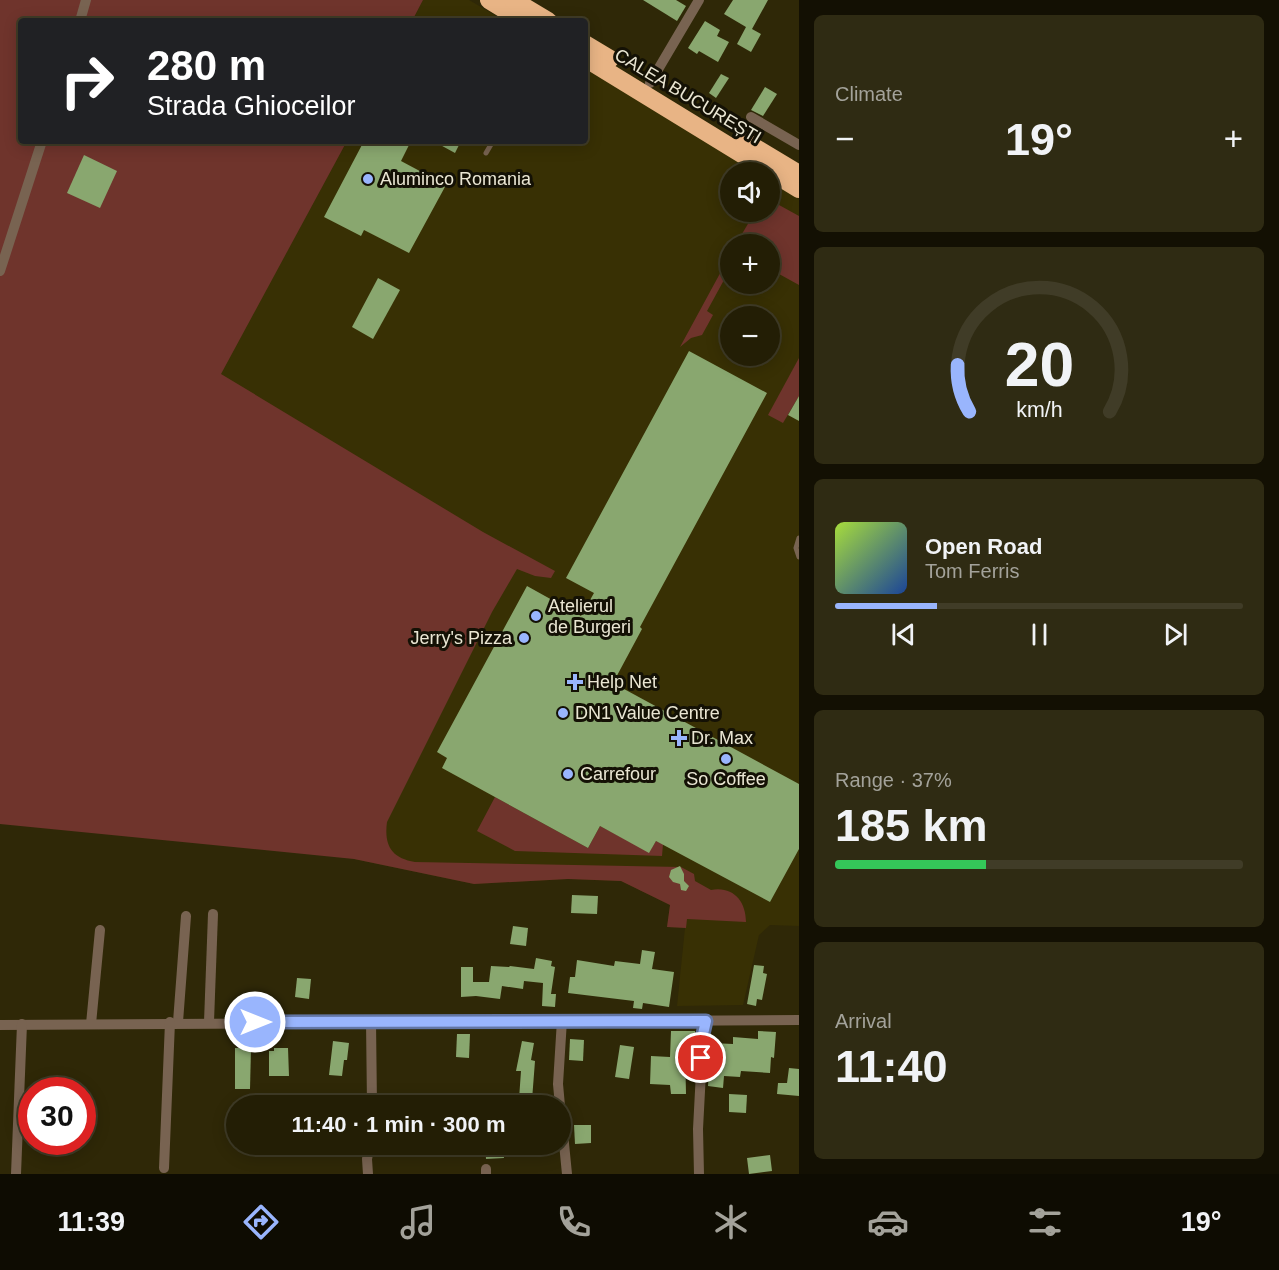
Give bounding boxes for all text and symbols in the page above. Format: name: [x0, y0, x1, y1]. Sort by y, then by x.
icon: right: [48, 42, 126, 120]
text: 280 m: [147, 42, 266, 89]
street label: CALEA BUCUREȘTI: [611, 44, 765, 148]
text: Climate: [835, 83, 903, 105]
text: Strada Ghioceilor: [147, 91, 356, 121]
text: 19°: [1005, 114, 1073, 165]
text: −: [835, 120, 854, 157]
text: +: [1224, 120, 1243, 157]
map controls: [720, 162, 780, 366]
button: sound: [720, 162, 780, 222]
place label: Aluminco Romania: [380, 169, 532, 189]
marker: Aluminco Romania: [361, 172, 375, 186]
button: +: [720, 234, 780, 294]
button: −: [720, 306, 780, 366]
text: 20: [1004, 330, 1074, 399]
text: km/h: [1016, 399, 1062, 423]
text: Open Road: [925, 534, 1042, 559]
text: Tom Ferris: [925, 560, 1019, 582]
place label: Atelierul de Burgeri: [548, 596, 631, 637]
marker: Atelierul de Burgeri: [529, 609, 543, 623]
icon: previous: [887, 618, 920, 651]
icon: pause: [1023, 618, 1056, 651]
icon: next: [1159, 618, 1192, 651]
place label: Jerry's Pizza: [411, 628, 513, 648]
marker: Jerry's Pizza: [517, 631, 531, 645]
place label: Help Net: [587, 672, 657, 692]
marker: Help Net: [568, 675, 582, 689]
place label: DN1 Value Centre: [575, 703, 720, 723]
marker: DN1 Value Centre: [556, 706, 570, 720]
place label: Dr. Max: [691, 728, 753, 748]
marker: Dr. Max: [672, 731, 686, 745]
marker: So Coffee: [719, 752, 733, 766]
place label: Carrefour: [580, 764, 656, 784]
marker: Carrefour: [561, 767, 575, 781]
place label: So Coffee: [686, 769, 766, 789]
text: Range · 37%: [835, 769, 952, 791]
text: 185 km: [835, 800, 988, 851]
position arrow: [223, 990, 287, 1054]
text: Arrival: [835, 1010, 892, 1032]
pin: [675, 1032, 726, 1083]
icon: arrive: [684, 1041, 717, 1074]
text: 11:40: [835, 1041, 948, 1092]
speed limit sign: 30: [18, 1077, 96, 1155]
text: 11:40 · 1 min · 300 m: [292, 1112, 506, 1137]
icon: directions: [240, 1201, 282, 1243]
icon: music: [397, 1201, 439, 1243]
icon: phone: [553, 1201, 595, 1243]
icon: climate: [710, 1201, 752, 1243]
icon: car: [867, 1201, 909, 1243]
icon: filters: [1024, 1201, 1066, 1243]
text: 11:39: [57, 1207, 125, 1237]
text: 19°: [1181, 1207, 1222, 1237]

